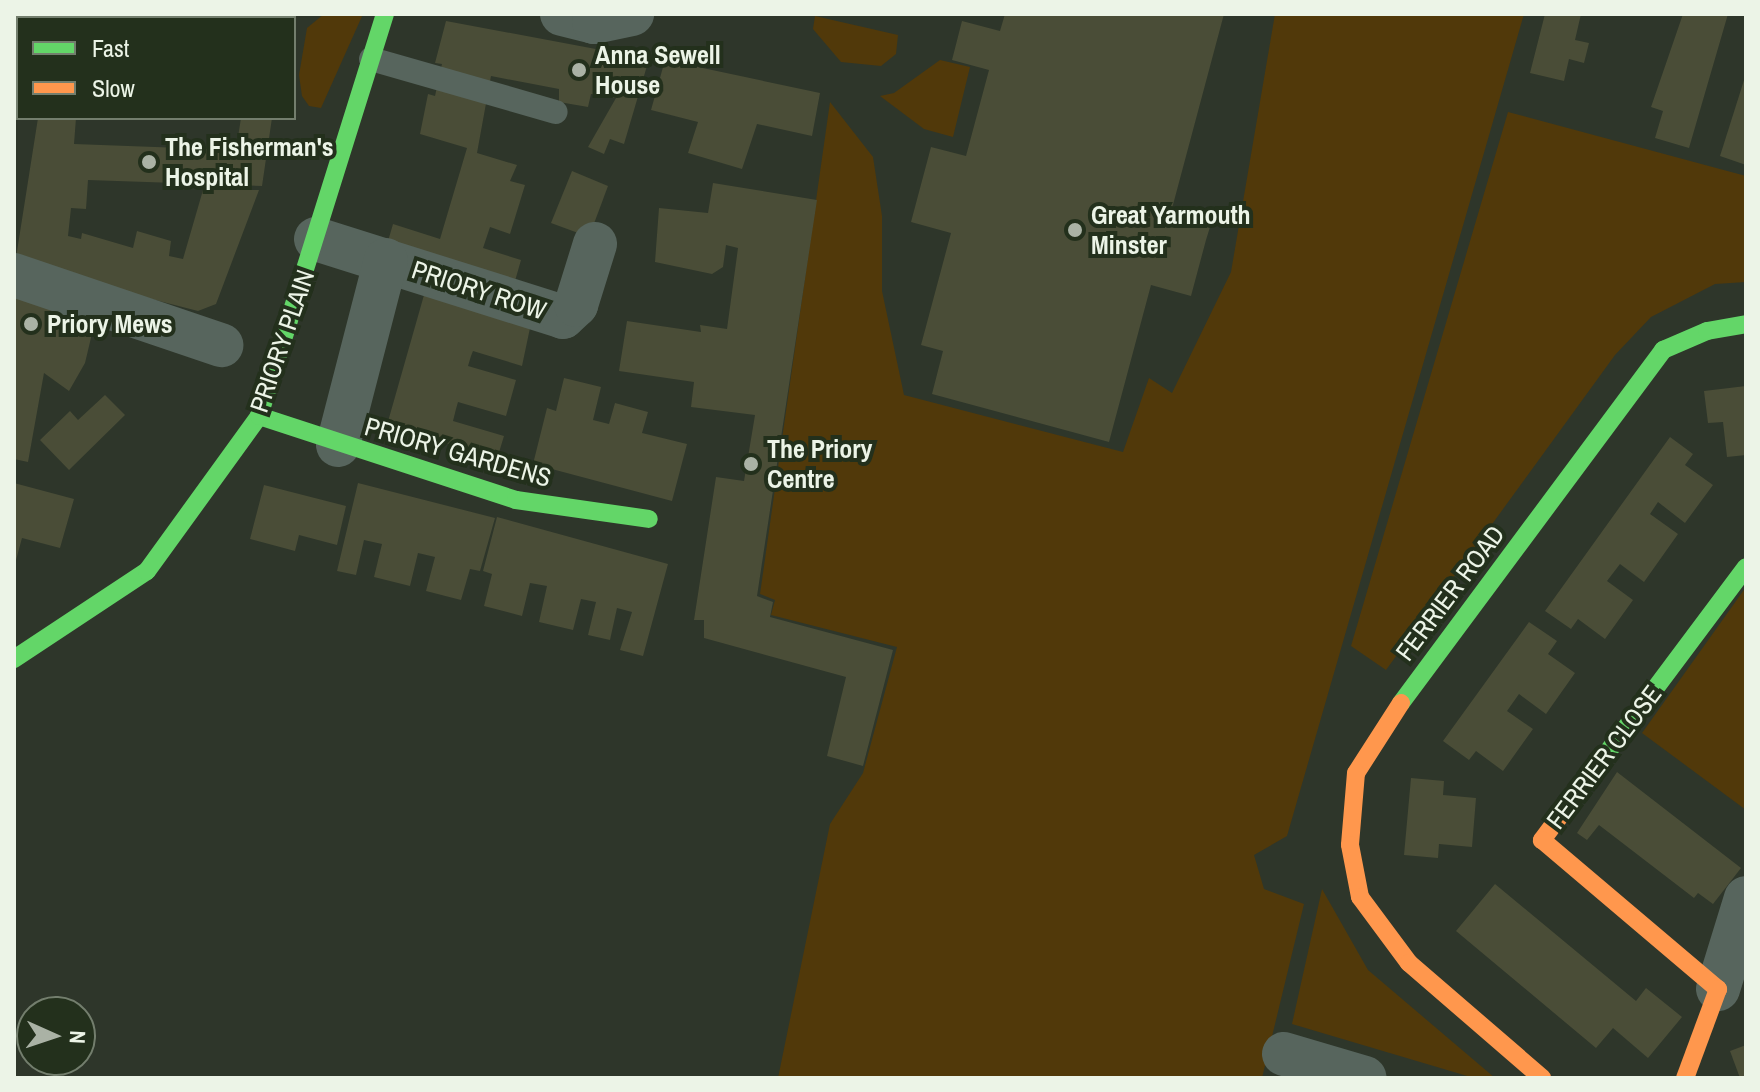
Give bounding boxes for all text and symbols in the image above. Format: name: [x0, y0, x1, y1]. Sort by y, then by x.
legend: [16, 16, 296, 120]
text: Fast: [92, 32, 129, 64]
place label: Anna Sewell House: [595, 39, 721, 100]
marker: Anna Sewell House: [570, 61, 588, 79]
text: Slow: [92, 72, 135, 104]
place label: The Fisherman's Hospital: [165, 131, 334, 192]
marker: The Fisherman's Hospital: [140, 153, 158, 171]
place label: Great Yarmouth Minster: [1091, 199, 1251, 260]
marker: Great Yarmouth Minster: [1066, 221, 1084, 239]
street label: PRIORY ROW: [408, 254, 550, 326]
street label: PRIORY PLAIN: [243, 266, 321, 416]
place label: Priory Mews: [47, 308, 173, 340]
marker: Priory Mews: [22, 315, 40, 333]
street label: PRIORY GARDENS: [361, 410, 555, 494]
place label: The Priory Centre: [767, 433, 872, 494]
marker: The Priory Centre: [742, 455, 760, 473]
street label: FERRIER ROAD: [1389, 519, 1511, 667]
street label: FERRIER CLOSE: [1540, 679, 1668, 835]
north arrow: [16, 996, 96, 1076]
text: N: [63, 1030, 93, 1044]

